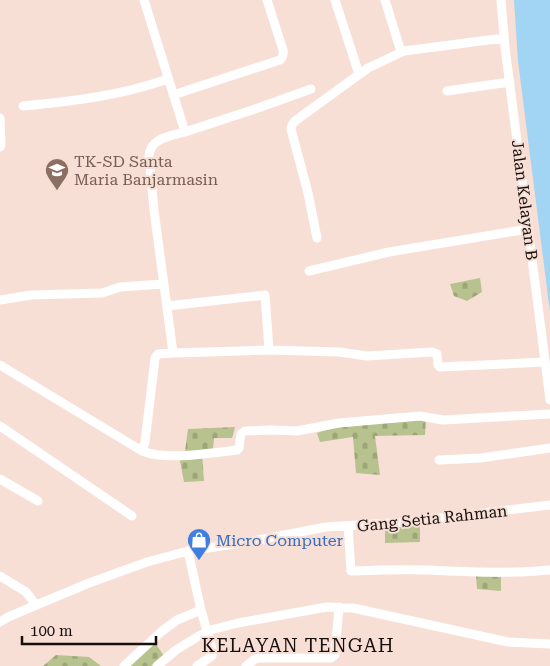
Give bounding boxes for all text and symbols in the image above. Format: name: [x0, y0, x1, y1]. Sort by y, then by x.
street label: Jalan Kelayan B: [508, 139, 541, 261]
place label: TK-SD Santa Maria Banjarmasin: [74, 152, 218, 189]
school or university icon: TK-SD Santa Maria Banjarmasin: [44, 157, 70, 191]
street label: Gang Setia Rahman: [356, 501, 508, 536]
shop icon: Micro Computer: [186, 527, 212, 561]
place label: Micro Computer: [216, 531, 344, 550]
scale bar: [22, 614, 156, 646]
text: 100 m: [30, 622, 73, 640]
district label: KELAYAN TENGAH: [201, 634, 395, 657]

